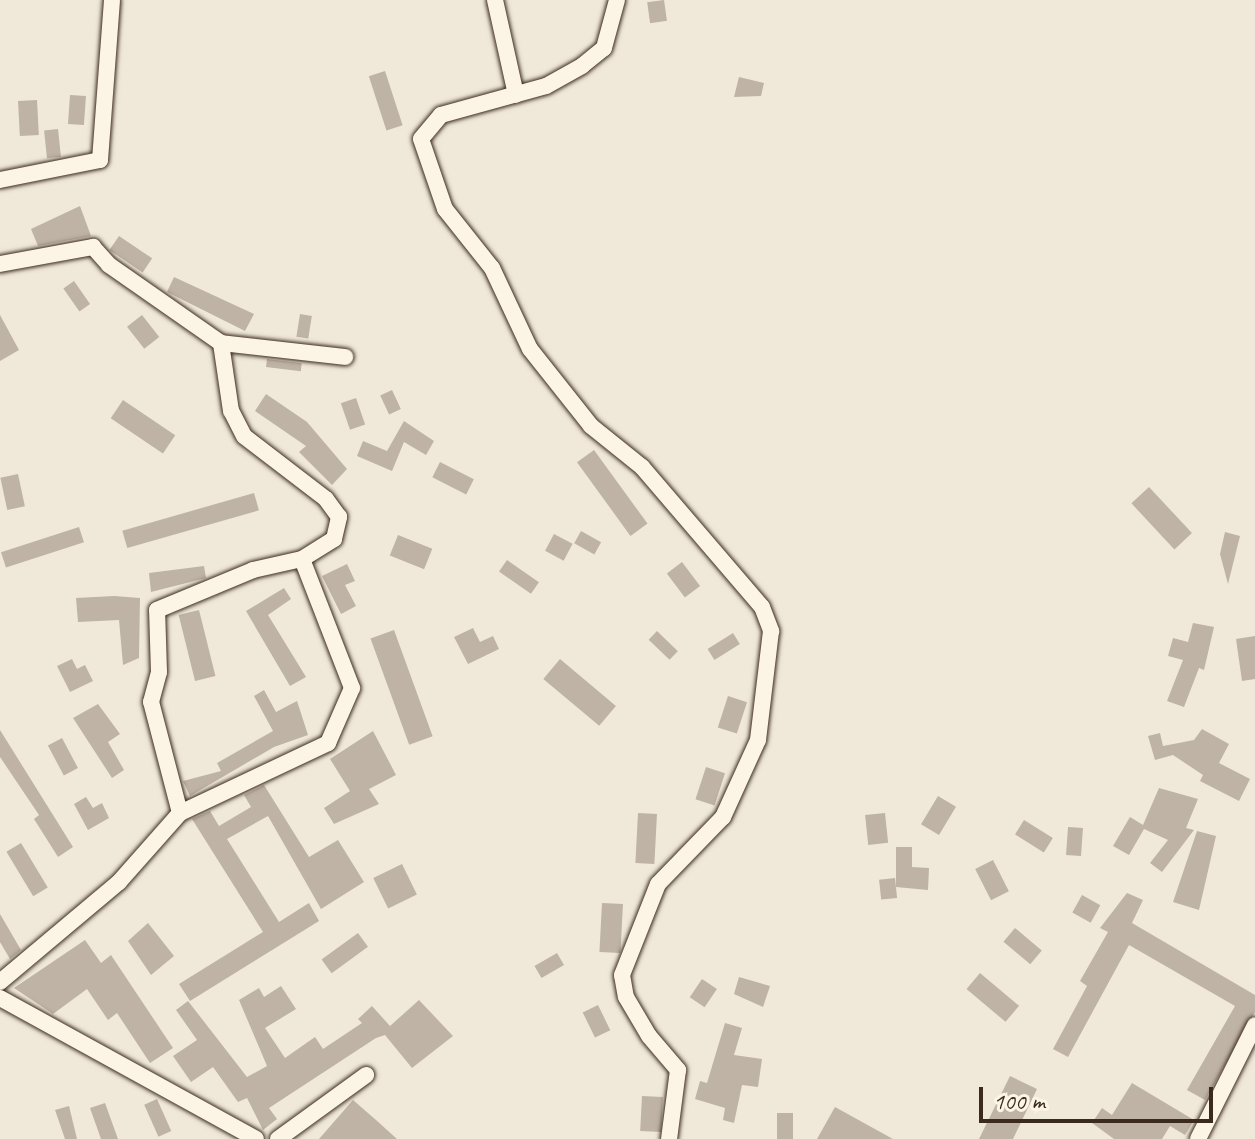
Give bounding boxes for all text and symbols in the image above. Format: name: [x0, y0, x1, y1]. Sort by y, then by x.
scale bar: [983, 1071, 1217, 1121]
text: 100 m: [993, 1086, 1045, 1116]

